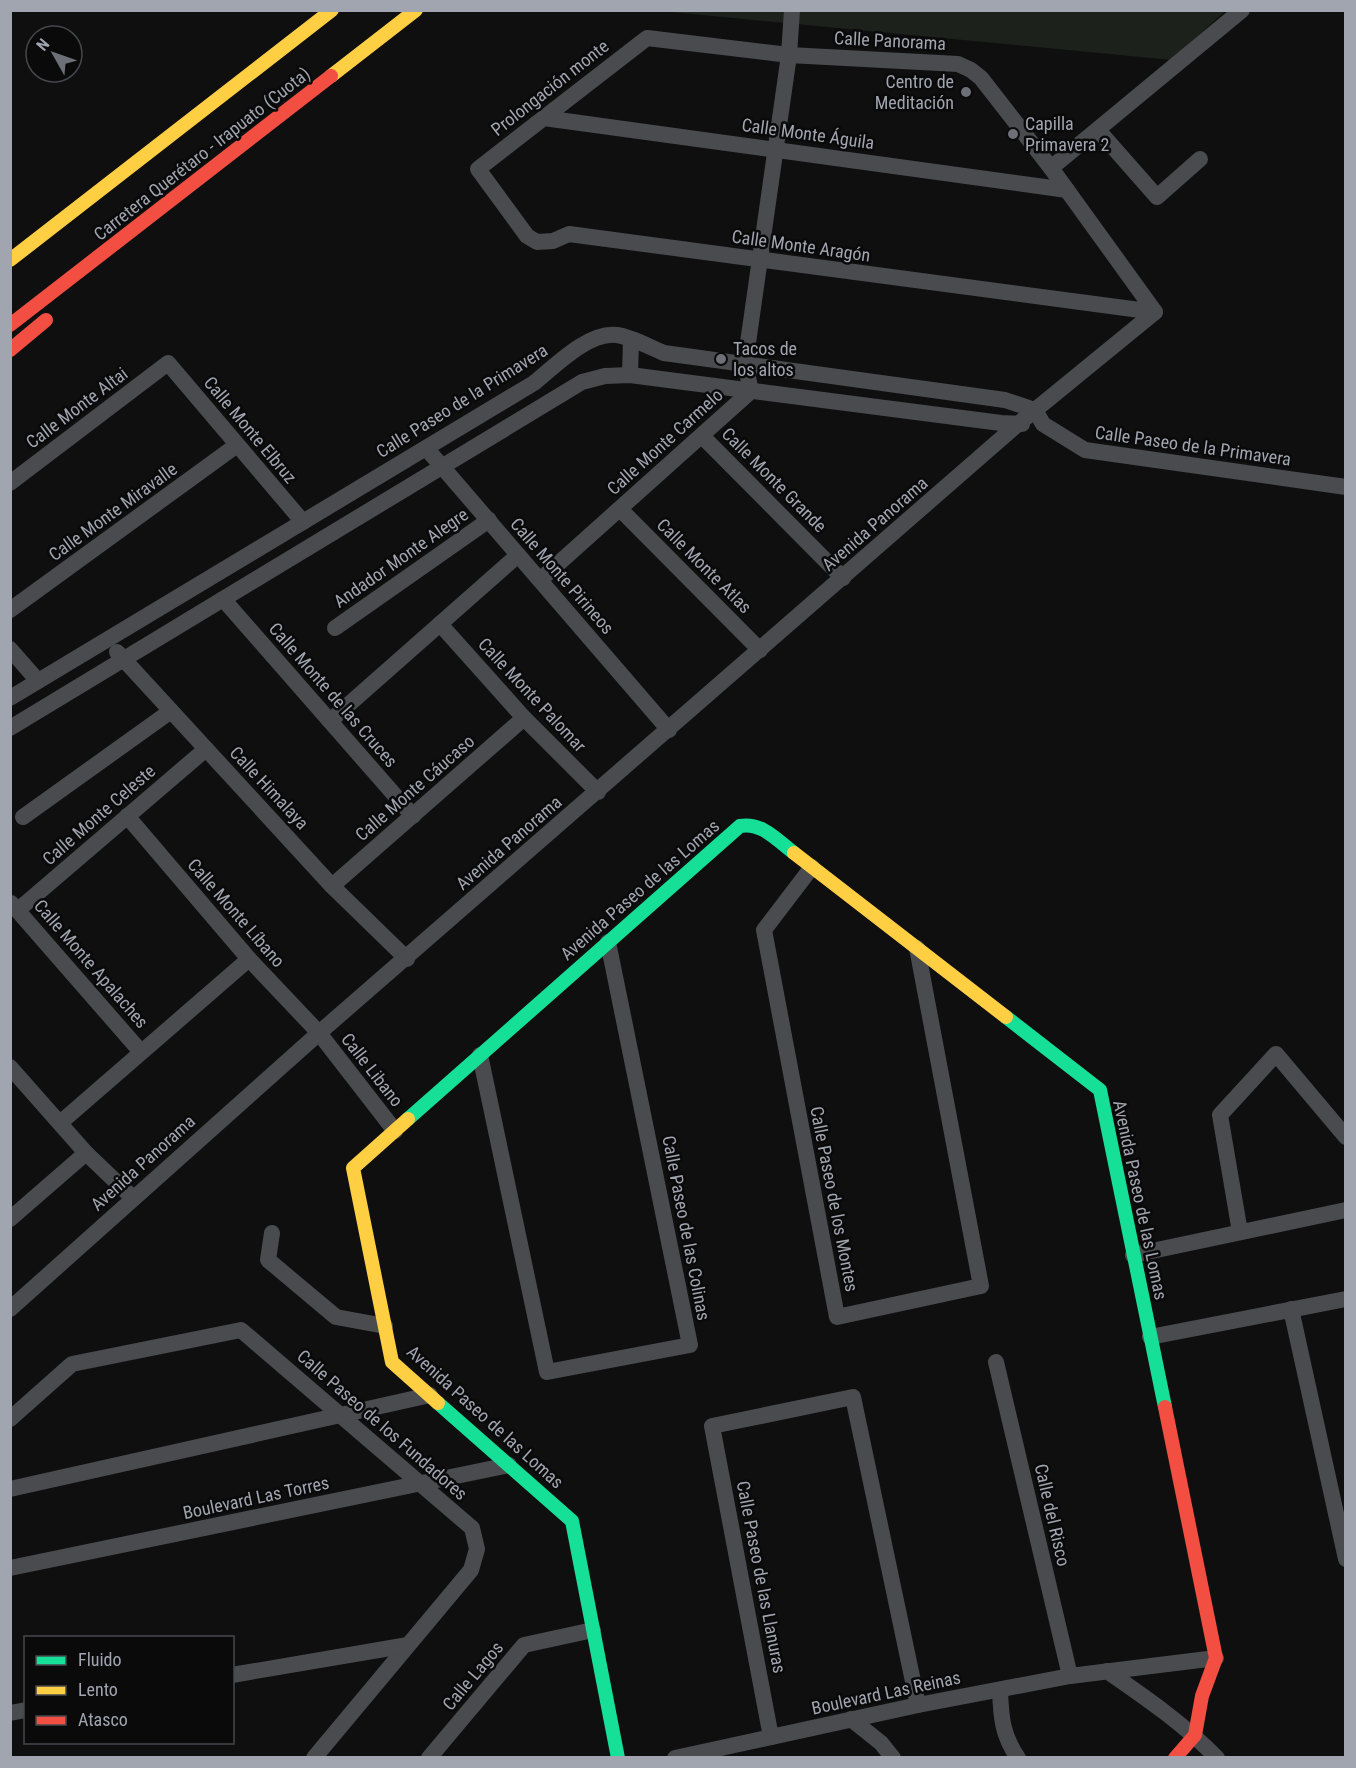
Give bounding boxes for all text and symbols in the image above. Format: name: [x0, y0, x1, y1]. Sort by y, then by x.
north arrow: [24, 24, 84, 84]
street label: Calle Panorama: [834, 27, 946, 54]
text: N: [32, 35, 53, 55]
street label: Prolongación monte: [487, 35, 613, 140]
street label: Carretera Querétaro - Irapuato (Cuota): [89, 63, 315, 245]
place label: Centro de Meditación: [875, 71, 954, 113]
marker: Centro de Meditación: [959, 85, 973, 99]
place label: Capilla Primavera 2: [1025, 113, 1110, 155]
street label: Calle Monte Águila: [740, 114, 876, 153]
marker: Capilla Primavera 2: [1006, 127, 1020, 141]
street label: Calle Monte Aragón: [730, 225, 872, 266]
place label: Tacos de los altos: [733, 338, 797, 380]
street label: Calle Paseo de la Primavera: [372, 339, 551, 462]
marker: Tacos de los altos: [714, 352, 728, 366]
street label: Calle Monte Altai: [22, 363, 132, 453]
street label: Calle Monte Elbruz: [200, 372, 301, 487]
street label: Calle Monte Carmelo: [603, 384, 727, 499]
street label: Calle Paseo de la Primavera: [1094, 421, 1292, 470]
street label: Calle Monte Grande: [718, 423, 831, 536]
street label: Calle Monte Miravalle: [45, 458, 181, 565]
street label: Avenida Panorama: [818, 472, 932, 575]
street label: Andador Monte Alegre: [330, 503, 472, 612]
street label: Calle Monte Pirineos: [506, 513, 619, 638]
street label: Calle Monte Atlas: [653, 514, 756, 617]
street label: Calle Monte de las Cruces: [265, 618, 402, 771]
street label: Calle Monte Palomar: [474, 633, 591, 756]
street label: Calle Monte Cáucaso: [351, 730, 478, 845]
street label: Calle Himalaya: [226, 742, 313, 833]
street label: Calle Monte Celeste: [38, 760, 159, 869]
street label: Avenida Panorama: [452, 791, 566, 894]
street label: Avenida Paseo de las Lomas: [556, 815, 723, 964]
street label: Calle Monte Líbano: [184, 854, 289, 971]
street label: Calle Monte Apalaches: [30, 895, 153, 1032]
street label: Calle Libano: [337, 1029, 408, 1111]
street label: Avenida Paseo de las Lomas: [1109, 1098, 1172, 1302]
street label: Calle Paseo de los Montes: [806, 1104, 863, 1293]
street label: Avenida Panorama: [86, 1110, 199, 1215]
street label: Calle Paseo de las Colinas: [658, 1134, 715, 1322]
street label: Avenida Paseo de las Lomas: [403, 1341, 568, 1492]
street label: Calle Paseo de los Fundadores: [293, 1345, 472, 1504]
street label: Calle del Risco: [1030, 1462, 1074, 1568]
street label: Boulevard Las Torres: [181, 1472, 331, 1523]
street label: Calle Paseo de las Llanuras: [733, 1479, 790, 1675]
legend: [24, 1636, 234, 1744]
street label: Calle Lagos: [438, 1637, 507, 1714]
text: Fluido: [78, 1649, 122, 1670]
street label: Boulevard Las Reinas: [809, 1666, 962, 1719]
text: Lento: [78, 1679, 118, 1700]
text: Atasco: [78, 1709, 128, 1730]

